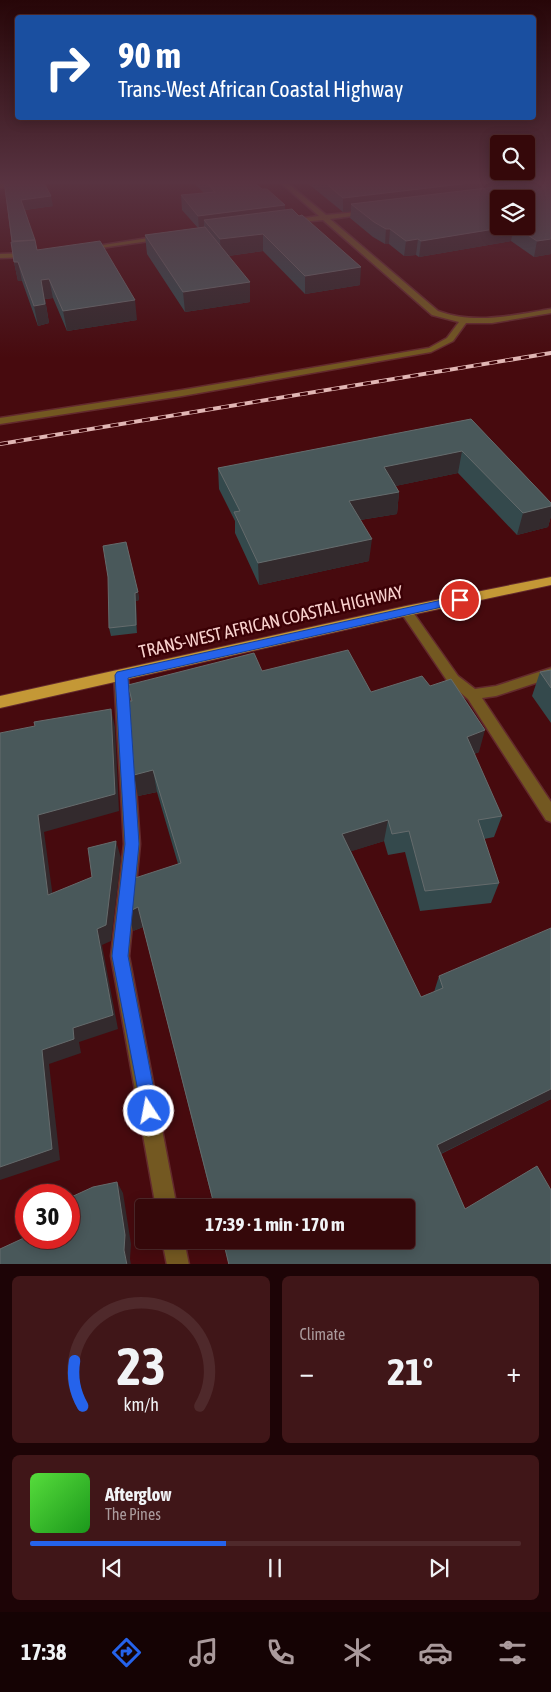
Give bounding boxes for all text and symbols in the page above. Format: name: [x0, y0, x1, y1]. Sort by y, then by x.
icon: right: [35, 35, 100, 100]
text: 90 m: [118, 35, 181, 75]
text: Trans-West African Coastal Highway: [118, 76, 403, 102]
map controls: [490, 135, 535, 235]
button: search: [490, 135, 535, 180]
button: layers: [490, 190, 535, 235]
pin: [439, 579, 481, 621]
street label: TRANS-WEST AFRICAN COASTAL HIGHWAY: [137, 581, 405, 662]
icon: arrive: [446, 586, 474, 614]
position arrow: [122, 1084, 174, 1136]
speed limit sign: 30: [15, 1184, 80, 1249]
text: 17:39 · 1 min · 170 m: [205, 1213, 345, 1235]
text: Climate: [300, 1325, 345, 1343]
text: 23: [116, 1336, 165, 1396]
text: 21°: [387, 1350, 433, 1393]
text: −: [300, 1356, 314, 1388]
text: +: [506, 1356, 521, 1388]
text: km/h: [123, 1394, 158, 1415]
text: Afterglow: [105, 1483, 172, 1505]
text: The Pines: [105, 1505, 161, 1523]
icon: previous: [98, 1554, 126, 1582]
icon: pause: [261, 1554, 289, 1582]
icon: next: [425, 1554, 453, 1582]
icon: directions: [109, 1635, 144, 1670]
icon: music: [186, 1635, 221, 1670]
icon: phone: [263, 1635, 298, 1670]
icon: climate: [340, 1635, 375, 1670]
icon: car: [418, 1635, 453, 1670]
icon: filters: [495, 1635, 530, 1670]
text: 17:38: [21, 1639, 66, 1665]

